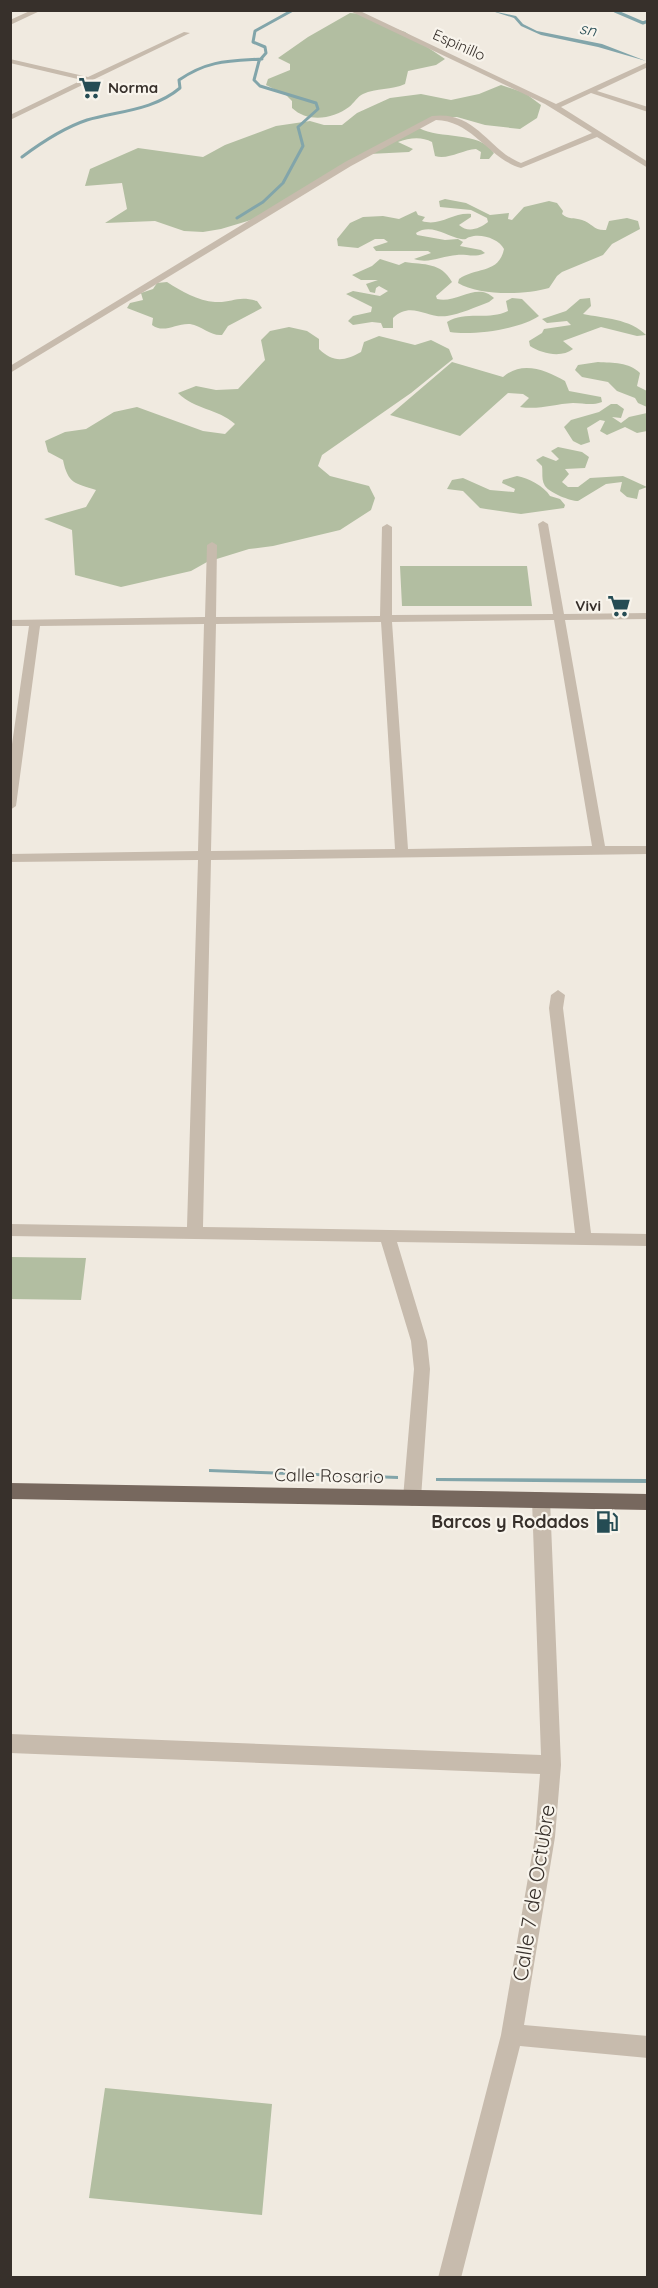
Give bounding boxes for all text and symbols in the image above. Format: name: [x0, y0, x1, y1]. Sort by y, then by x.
water label: sn: [578, 17, 599, 41]
street label: Espinillo: [430, 25, 488, 65]
supermarket icon: Norma: [77, 75, 103, 101]
place label: Norma: [108, 78, 158, 97]
supermarket icon: Vivi: [606, 593, 632, 619]
place label: Vivi: [575, 596, 601, 615]
street label: Calle Rosario: [274, 1463, 384, 1488]
fuel station icon: Barcos y Rodados: [594, 1509, 620, 1535]
place label: Barcos y Rodados: [431, 1510, 589, 1533]
street label: Calle 7 de Octubre: [506, 1803, 560, 1983]

